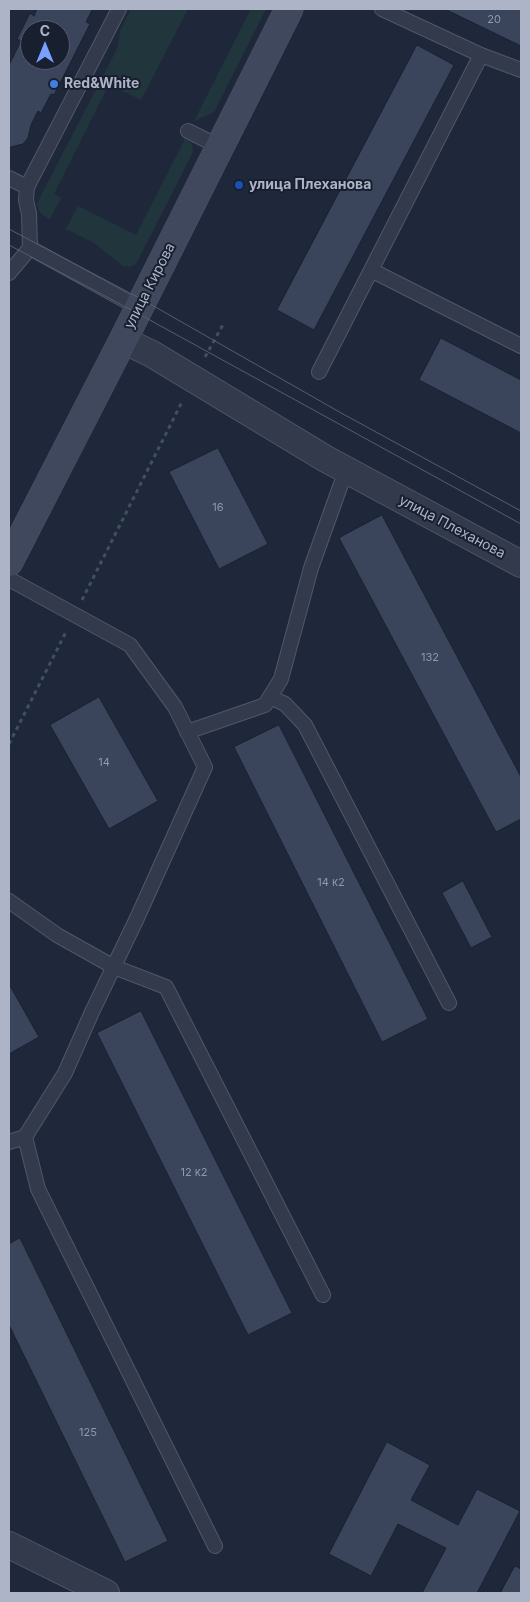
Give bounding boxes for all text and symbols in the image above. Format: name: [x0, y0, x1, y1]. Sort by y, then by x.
house number: 20: [487, 13, 501, 27]
north arrow: [20, 20, 70, 70]
text: С: [40, 22, 50, 39]
place label: Red&White: [64, 76, 139, 92]
marker: Red&White: [48, 78, 60, 90]
place label: улица Плеханова: [249, 177, 371, 193]
marker: улица Плеханова: [233, 179, 245, 191]
street label: улица Кирова: [121, 240, 179, 332]
street label: улица Плеханова: [396, 492, 508, 562]
house number: 16: [212, 501, 224, 515]
house number: 132: [421, 651, 439, 665]
house number: 14: [98, 756, 110, 770]
house number: 14 к2: [317, 876, 345, 890]
house number: 12 к2: [181, 1166, 207, 1180]
house number: 125: [79, 1426, 97, 1440]

